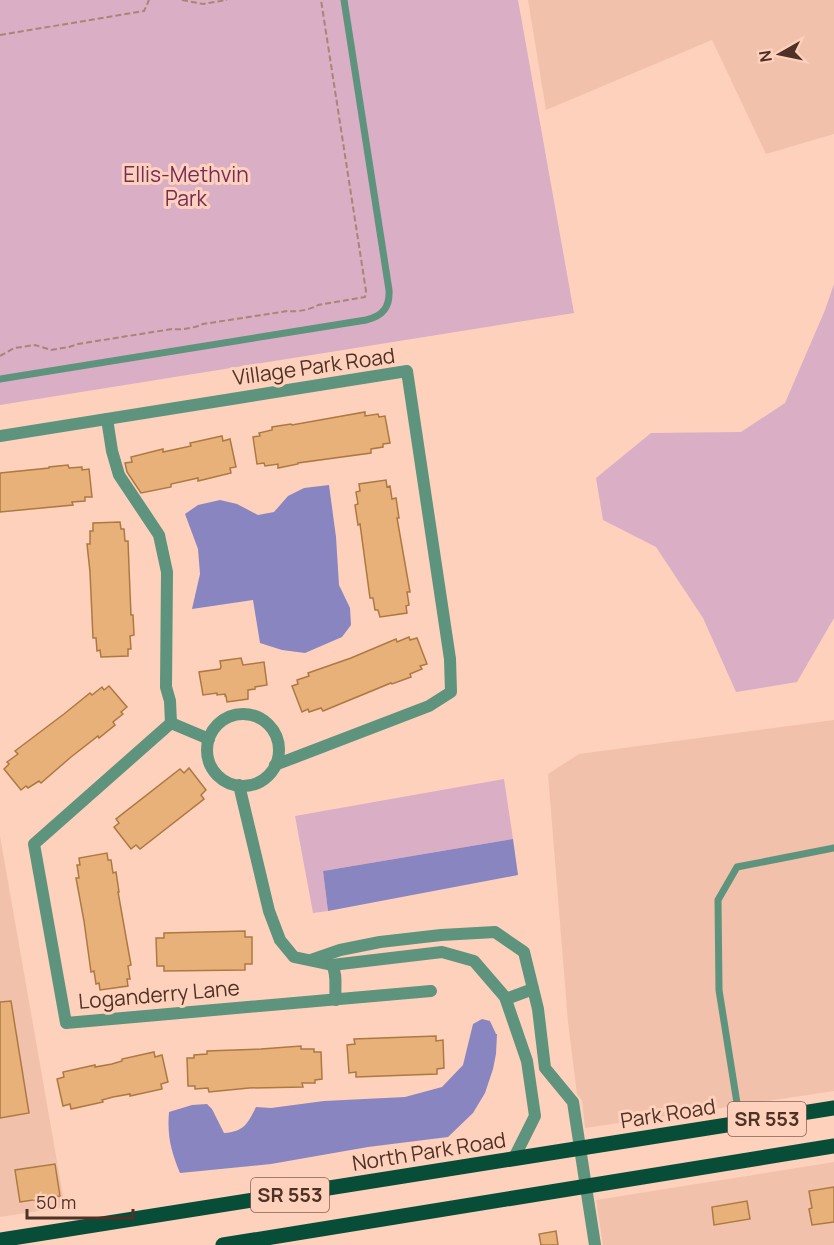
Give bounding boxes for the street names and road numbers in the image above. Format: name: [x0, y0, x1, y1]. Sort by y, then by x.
street label: Village Park Road: [231, 341, 397, 391]
street label: Loganderry Lane: [77, 973, 241, 1015]
street label: Park Road: [618, 1092, 717, 1134]
road number: SR 553: [728, 1102, 806, 1136]
street label: North Park Road: [350, 1125, 508, 1177]
road number: SR 553: [251, 1178, 329, 1212]

